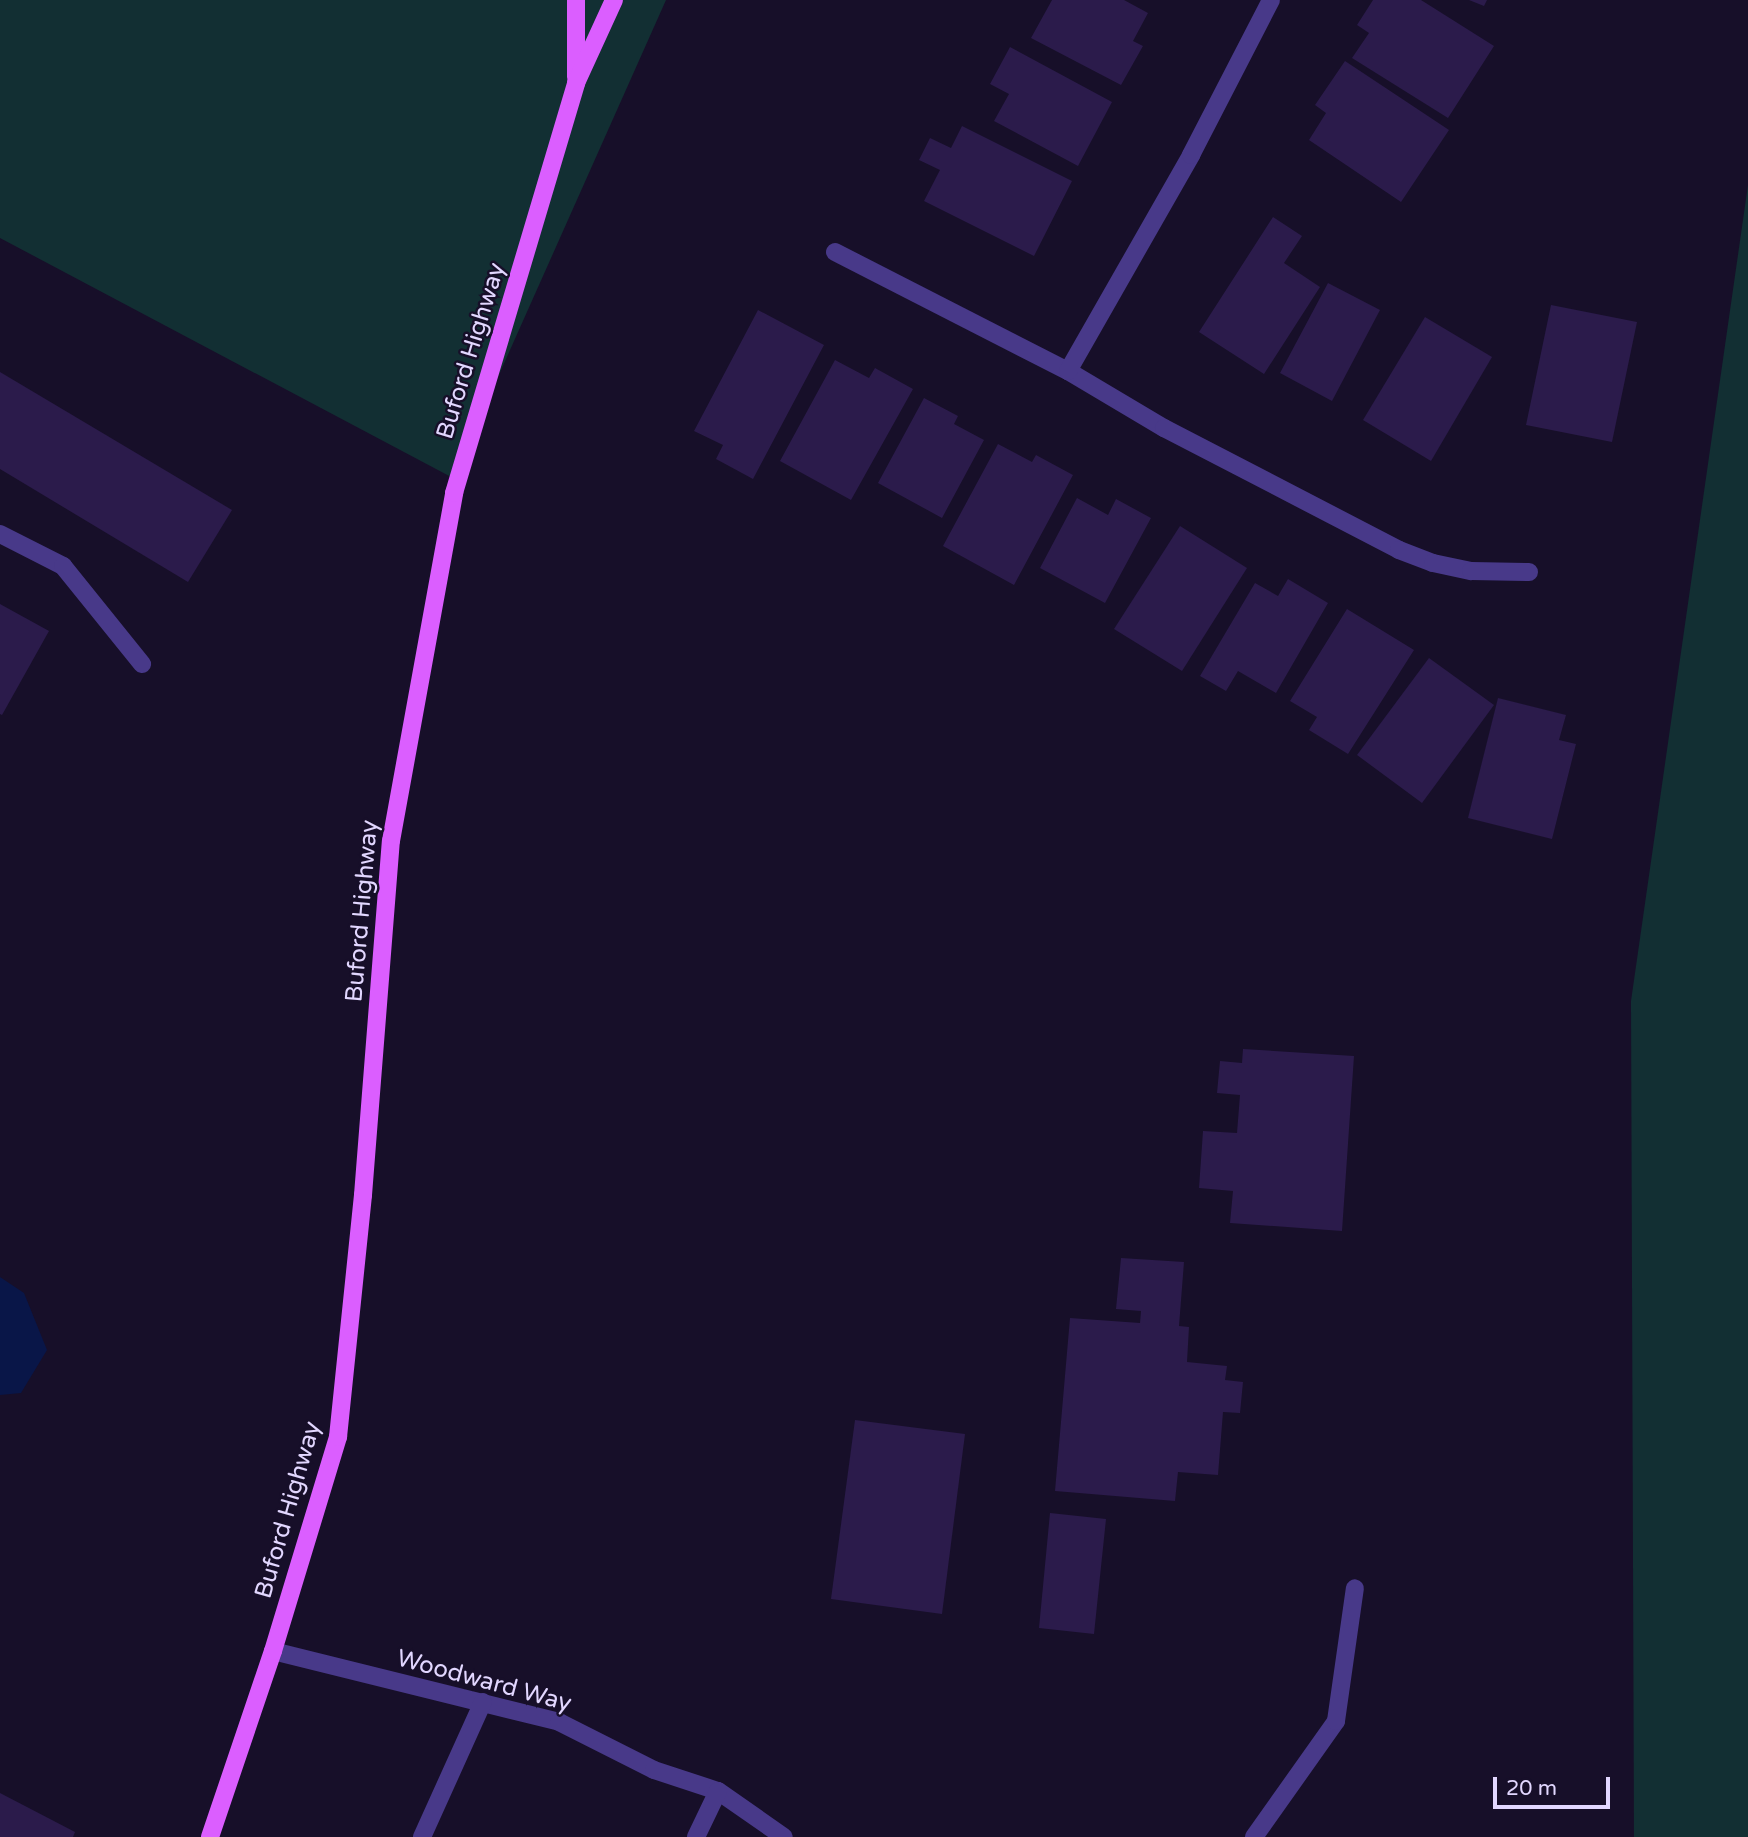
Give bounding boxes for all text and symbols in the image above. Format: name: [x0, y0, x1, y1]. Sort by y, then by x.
street label: Buford Highway: [431, 259, 511, 443]
street label: Buford Highway: [340, 819, 384, 1003]
street label: Buford Highway: [249, 1418, 327, 1602]
street label: Woodward Way: [394, 1644, 574, 1718]
scale bar: [1496, 1764, 1613, 1808]
text: 20 m: [1506, 1776, 1557, 1801]

